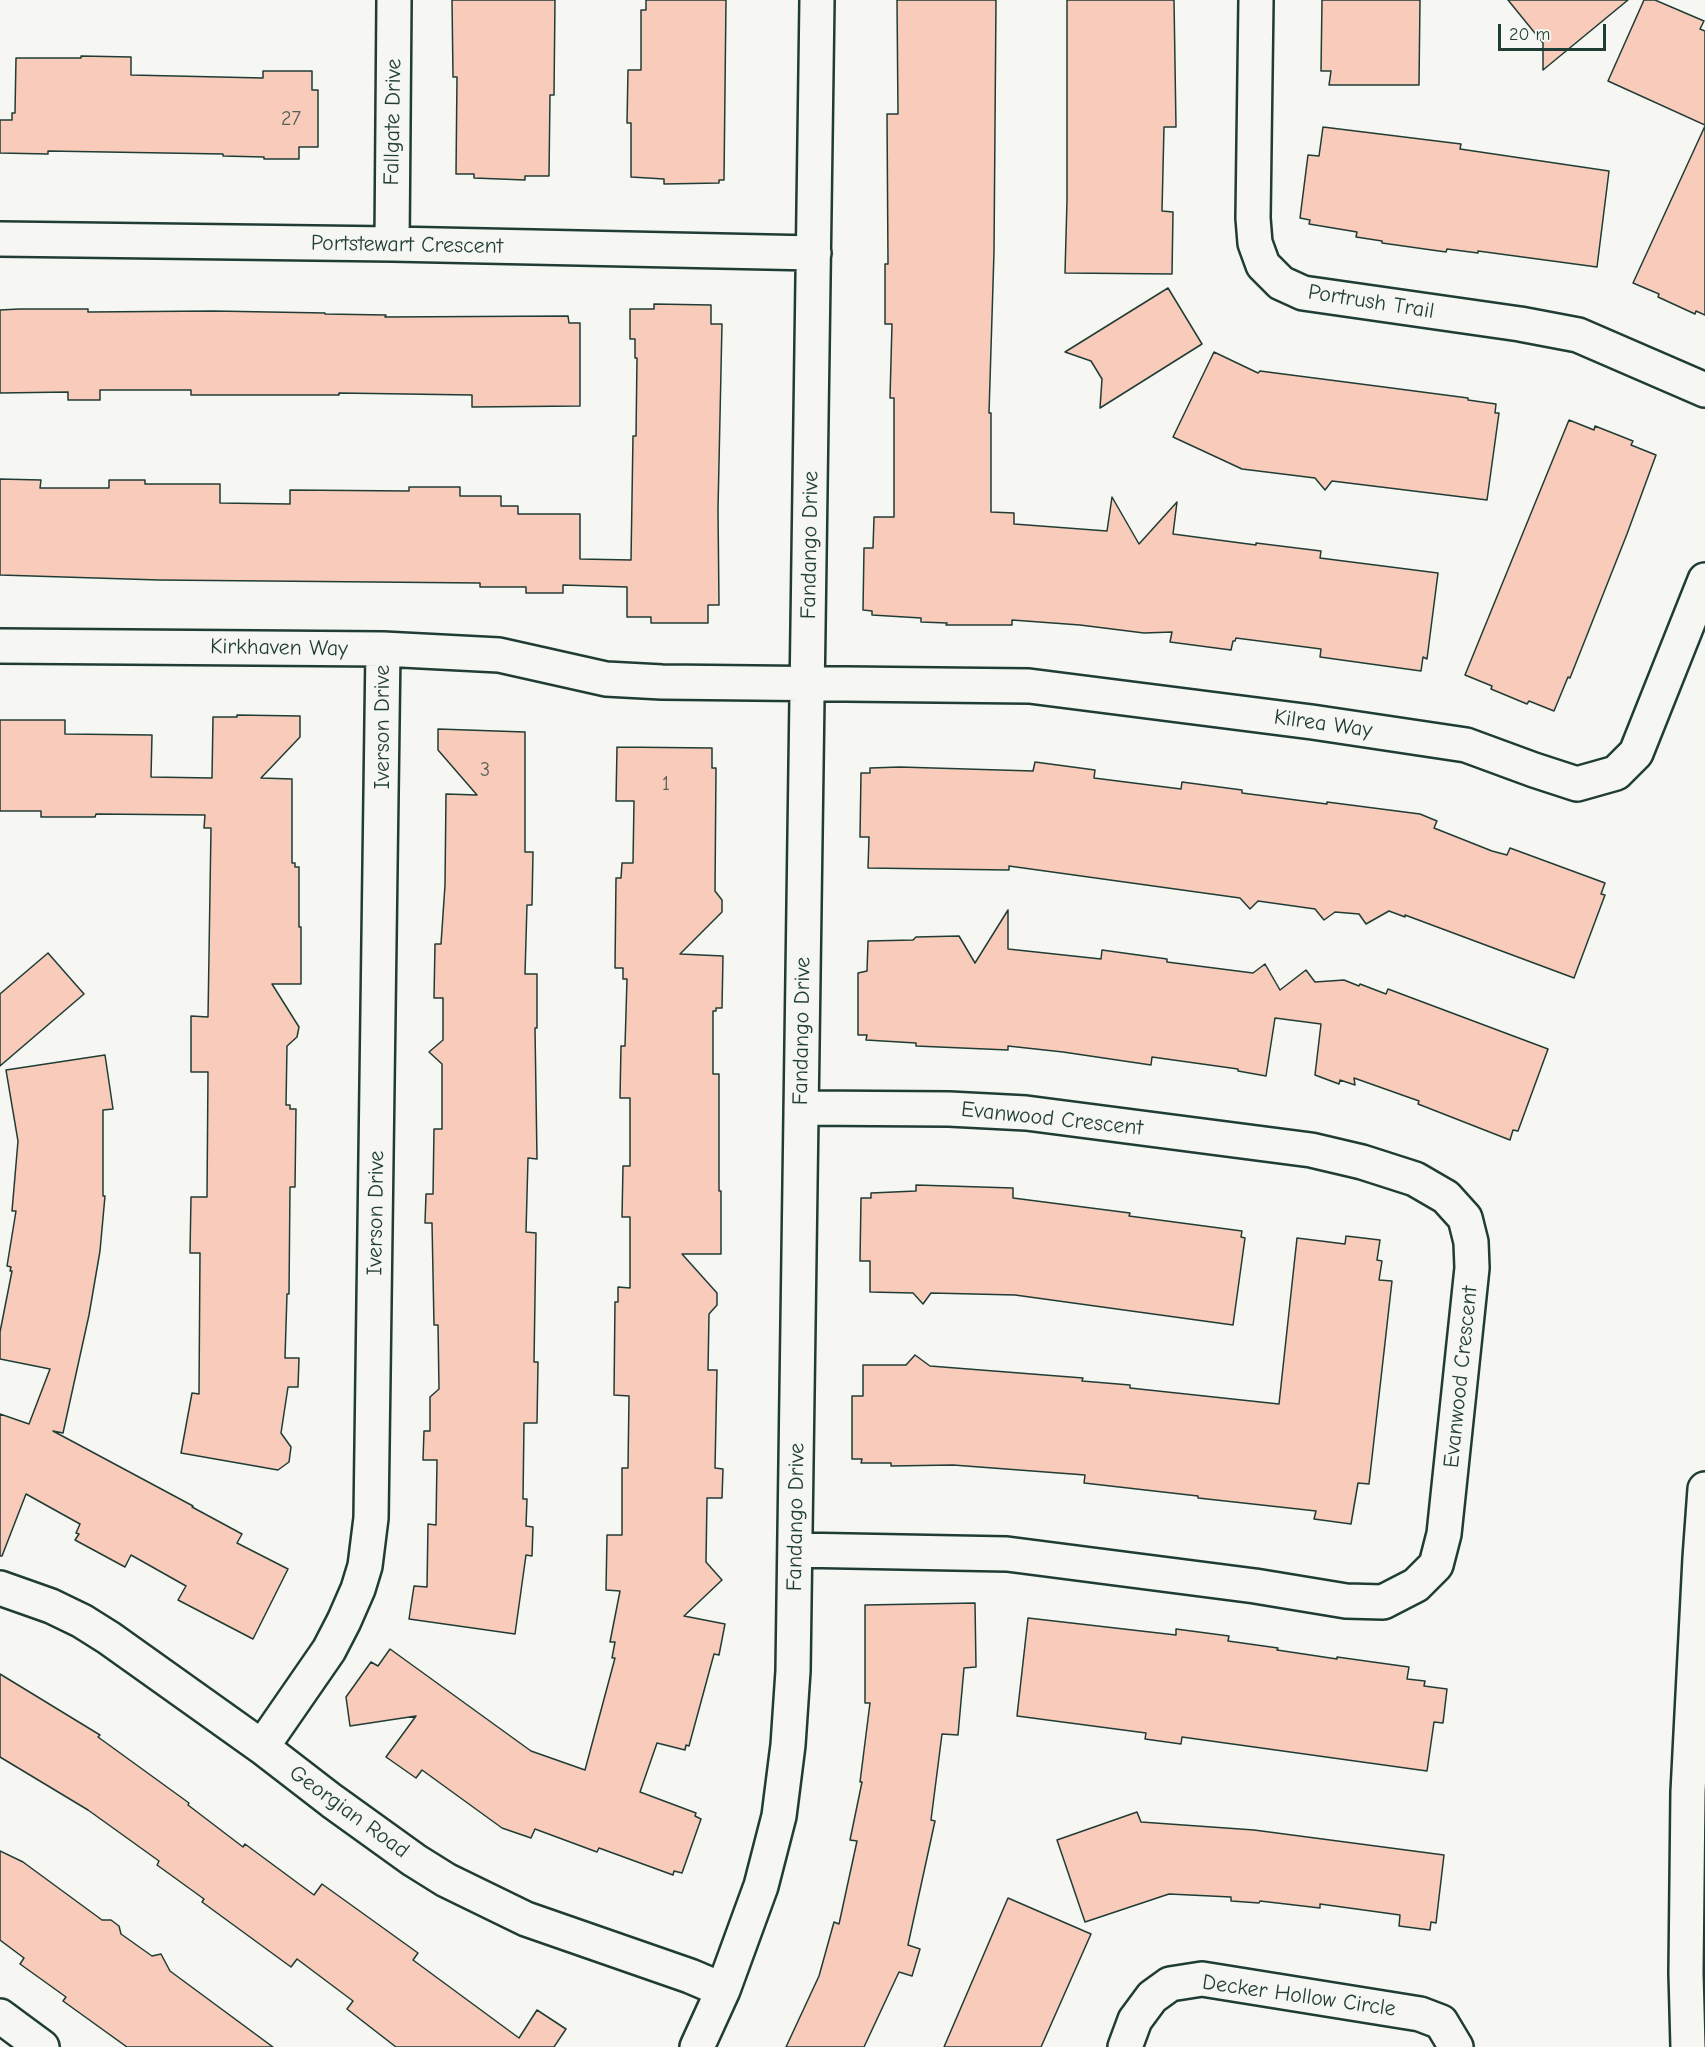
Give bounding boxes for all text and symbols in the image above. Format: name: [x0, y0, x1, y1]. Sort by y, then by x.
scale bar: [1501, 12, 1609, 50]
text: 20 m: [1509, 24, 1550, 45]
street label: Fallgate Drive: [379, 58, 407, 186]
house number: 27: [281, 107, 301, 131]
street label: Portstewart Crescent: [311, 230, 503, 260]
street label: Portrush Trail: [1306, 279, 1436, 325]
street label: Fandango Drive: [796, 471, 824, 619]
street label: Kirkhaven Way: [210, 634, 348, 662]
street label: Iverson Drive: [370, 665, 396, 789]
street label: Kilrea Way: [1272, 704, 1374, 744]
house number: 3: [480, 758, 490, 782]
house number: 1: [662, 772, 670, 796]
street label: Fandango Drive: [788, 957, 816, 1105]
street label: Evanwood Crescent: [960, 1096, 1144, 1142]
street label: Iverson Drive: [362, 1150, 390, 1276]
street label: Evanwood Crescent: [1438, 1285, 1484, 1469]
street label: Fandango Drive: [782, 1443, 810, 1591]
street label: Georgian Road: [284, 1760, 414, 1864]
street label: Decker Hollow Circle: [1201, 1969, 1397, 2023]

